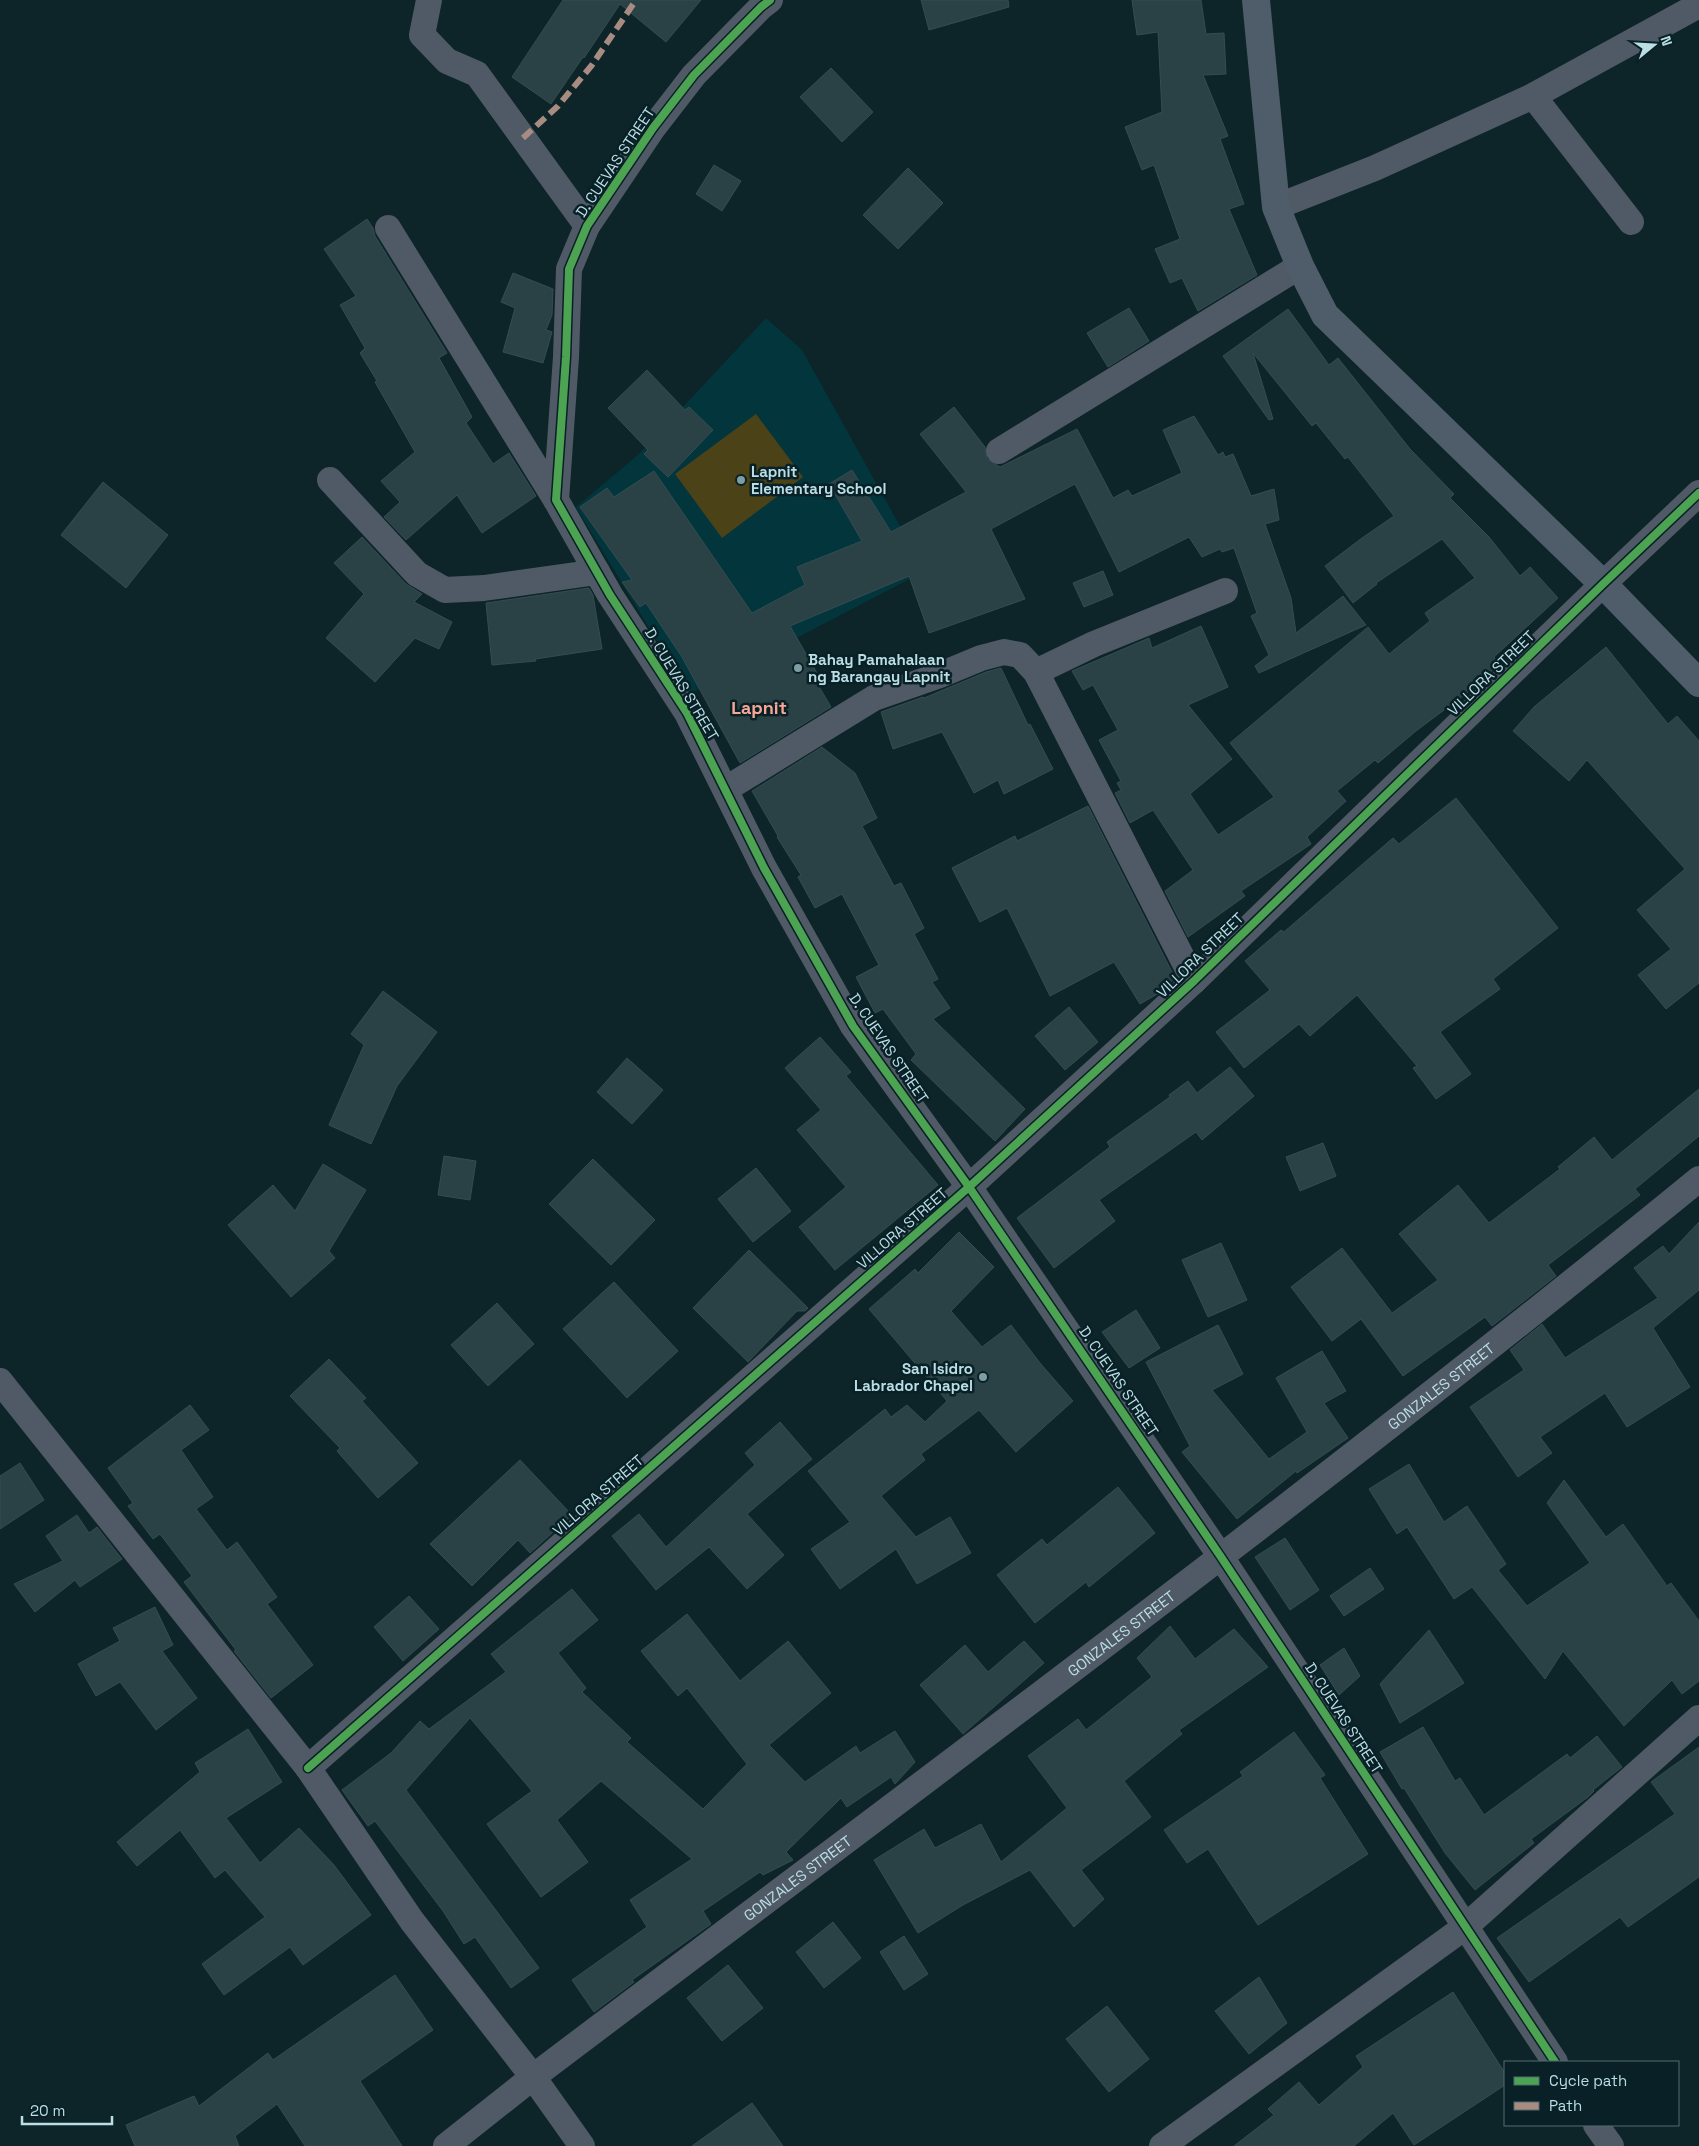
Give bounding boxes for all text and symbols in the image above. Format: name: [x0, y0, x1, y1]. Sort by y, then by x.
north arrow: [1629, 20, 1679, 70]
text: N: [1656, 34, 1676, 48]
street label: D. CUEVAS STREET: [571, 103, 659, 221]
place label: Lapnit Elementary School: [751, 462, 886, 498]
marker: Lapnit Elementary School: [735, 474, 747, 486]
street label: D. CUEVAS STREET: [641, 624, 723, 744]
street label: VILLORA STREET: [1443, 626, 1539, 720]
place label: Bahay Pamahalaan ng Barangay Lapnit: [808, 650, 951, 686]
marker: Bahay Pamahalaan ng Barangay Lapnit: [792, 662, 804, 674]
district label: Lapnit: [731, 696, 787, 719]
street label: VILLORA STREET: [1152, 908, 1248, 1002]
street label: D. CUEVAS STREET: [845, 989, 933, 1107]
street label: VILLORA STREET: [853, 1183, 952, 1273]
street label: D. CUEVAS STREET: [1075, 1322, 1163, 1440]
street label: GONZALES STREET: [1384, 1338, 1498, 1434]
place label: San Isidro Labrador Chapel: [854, 1359, 973, 1395]
marker: San Isidro Labrador Chapel: [977, 1371, 989, 1383]
street label: VILLORA STREET: [549, 1450, 648, 1540]
street label: GONZALES STREET: [1063, 1586, 1179, 1680]
street label: D. CUEVAS STREET: [1301, 1659, 1387, 1777]
street label: GONZALES STREET: [739, 1831, 855, 1925]
legend: [1504, 2061, 1679, 2126]
text: Cycle path: [1549, 2071, 1627, 2090]
scale bar: [22, 2094, 112, 2126]
text: Path: [1549, 2096, 1582, 2115]
text: 20 m: [30, 2101, 65, 2120]

